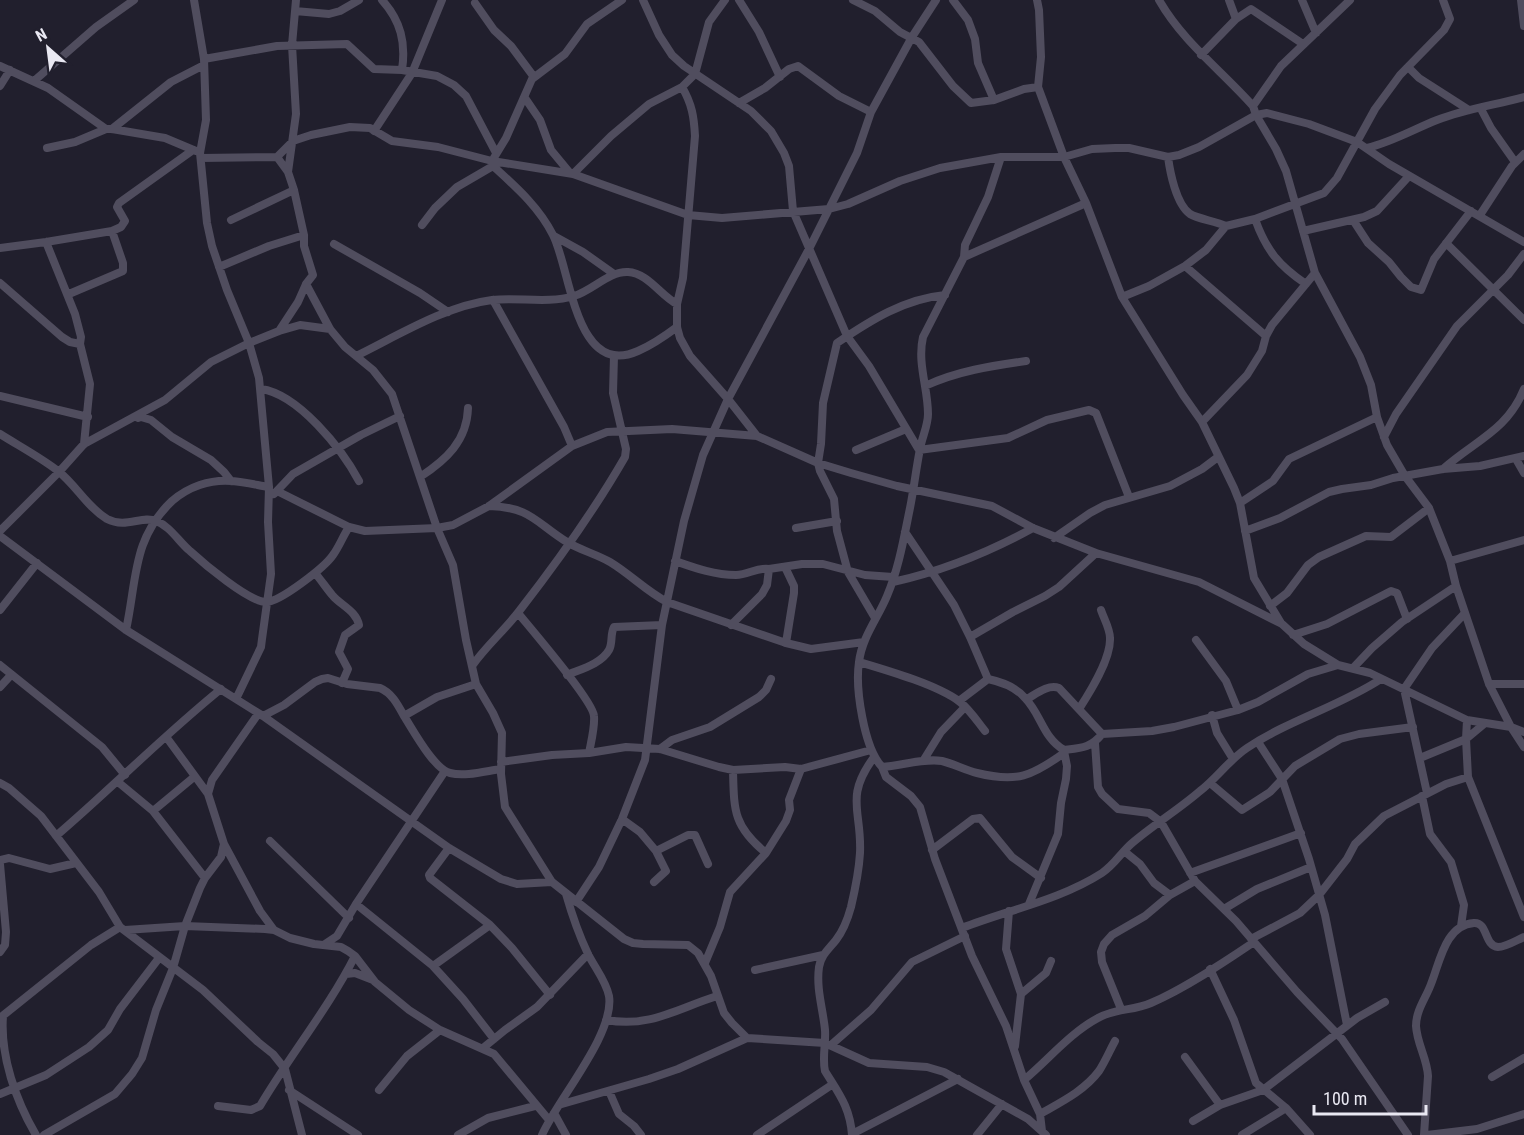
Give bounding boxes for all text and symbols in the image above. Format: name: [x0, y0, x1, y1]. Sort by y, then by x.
north arrow: [18, 18, 78, 78]
text: N: [32, 25, 50, 46]
scale bar: [1314, 1078, 1426, 1116]
text: 100 m: [1323, 1088, 1367, 1109]

